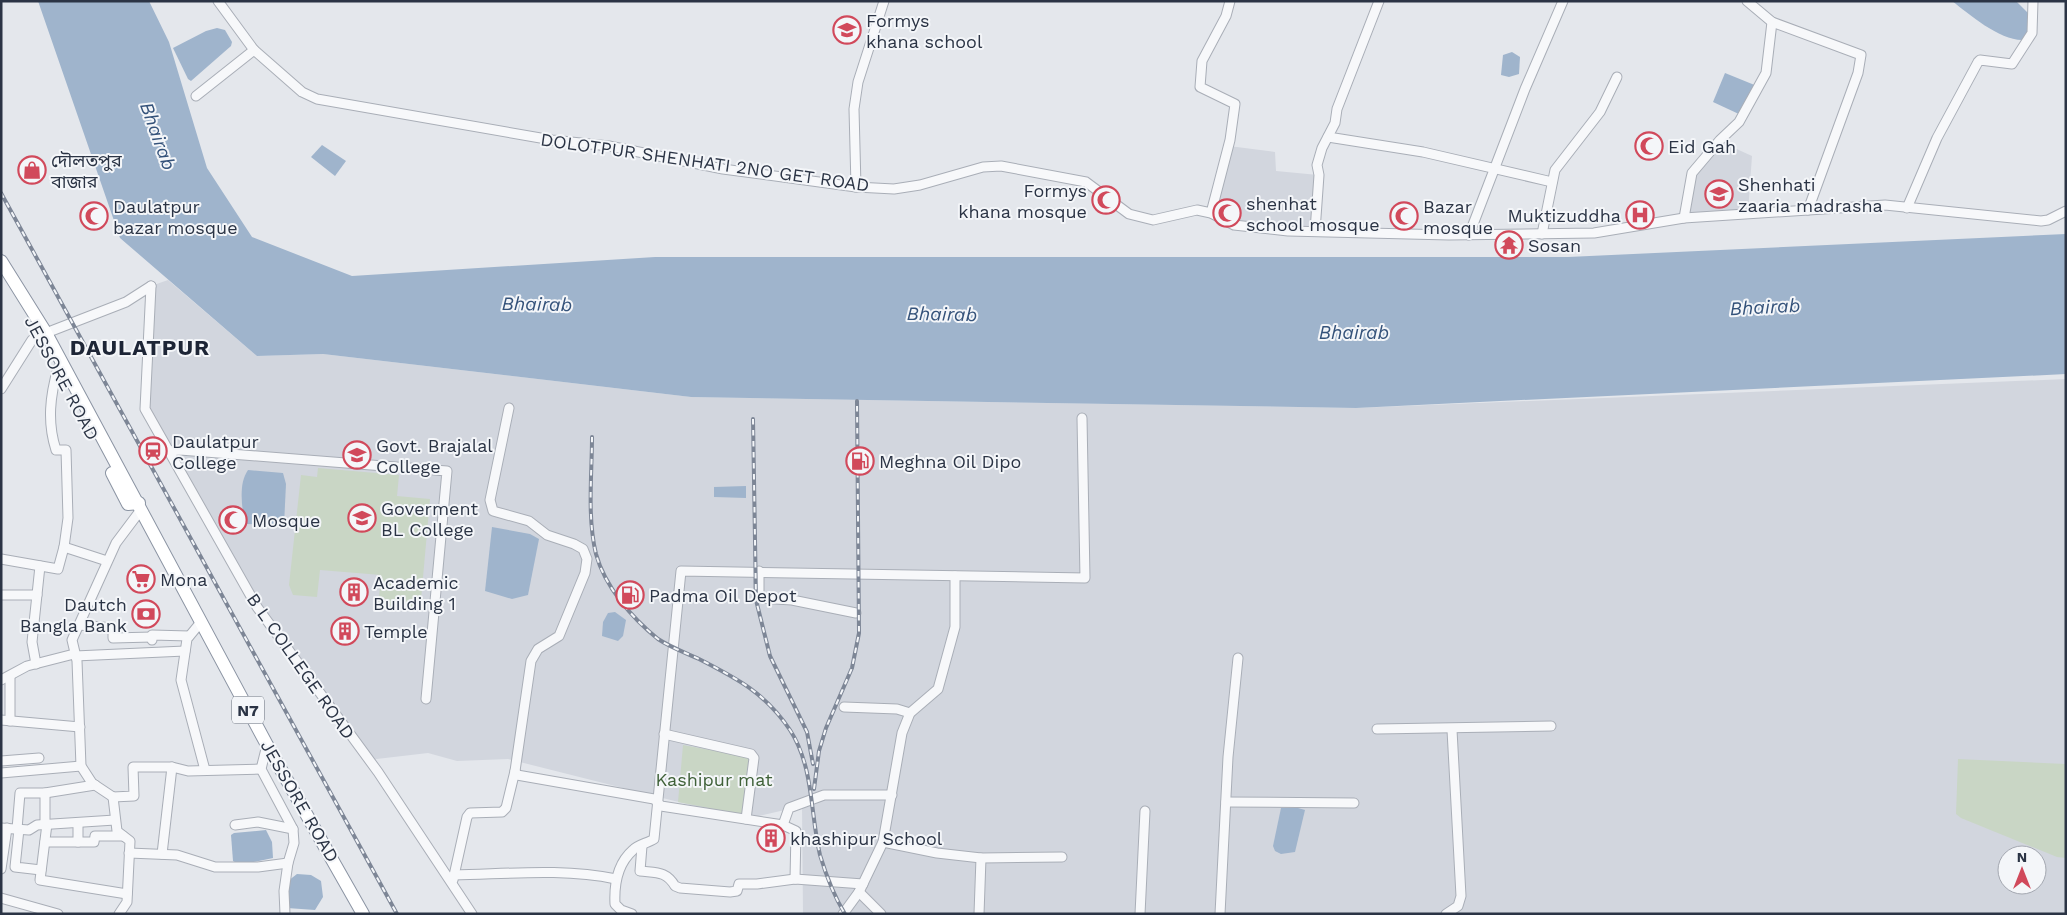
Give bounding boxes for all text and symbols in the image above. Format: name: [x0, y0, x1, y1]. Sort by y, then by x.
place label: Formys khana school: [866, 10, 983, 52]
school or university icon: Formys khana school: [832, 15, 862, 45]
water label: Bhairab: [135, 99, 181, 173]
street label: DOLOTPUR SHENHATI 2NO GET ROAD: [539, 129, 871, 195]
mosque icon: Eid Gah: [1634, 131, 1664, 161]
place label: Eid Gah: [1668, 136, 1736, 157]
place label: দৌলতপুর বাজার: [50, 150, 122, 192]
shop icon: দৌলতপুর বাজার: [17, 155, 47, 185]
place label: Shenhati zaaria madrasha: [1738, 174, 1883, 216]
school or university icon: Shenhati zaaria madrasha: [1704, 179, 1734, 209]
place label: Formys khana mosque: [958, 180, 1087, 222]
mosque icon: Formys khana mosque: [1091, 185, 1121, 215]
place label: shenhat school mosque: [1246, 193, 1380, 235]
place label: Daulatpur bazar mosque: [113, 196, 238, 238]
place label: Bazar mosque: [1423, 196, 1493, 238]
mosque icon: shenhat school mosque: [1212, 198, 1242, 228]
hospital icon: Muktizuddha: [1625, 200, 1655, 230]
mosque icon: Daulatpur bazar mosque: [79, 201, 109, 231]
mosque icon: Bazar mosque: [1389, 201, 1419, 231]
place label: Muktizuddha: [1508, 205, 1621, 226]
temple icon: Sosan: [1494, 230, 1524, 260]
place label: Sosan: [1528, 235, 1581, 256]
water label: Bhairab: [501, 292, 573, 316]
water label: Bhairab: [1729, 294, 1801, 320]
water label: Bhairab: [906, 302, 978, 326]
street label: JESSORE ROAD: [20, 312, 104, 444]
water label: Bhairab: [1319, 321, 1389, 344]
district label: DAULATPUR: [70, 335, 210, 360]
place label: Daulatpur College: [172, 431, 259, 473]
place label: Govt. Brajalal College: [376, 435, 493, 477]
station icon: Daulatpur College: [138, 436, 168, 466]
school or university icon: Govt. Brajalal College: [342, 440, 372, 470]
fuel station icon: Meghna Oil Dipo: [845, 446, 875, 476]
place label: Meghna Oil Dipo: [879, 451, 1021, 472]
place label: Goverment BL College: [381, 498, 478, 540]
school or university icon: Goverment BL College: [347, 503, 377, 533]
mosque icon: Mosque: [218, 505, 248, 535]
place label: Mosque: [252, 510, 320, 531]
supermarket icon: Mona: [126, 564, 156, 594]
place label: Mona: [160, 569, 207, 590]
place label: Academic Building 1: [373, 572, 459, 614]
building icon: Academic Building 1: [339, 577, 369, 607]
fuel station icon: Padma Oil Depot: [615, 580, 645, 610]
place label: Padma Oil Depot: [649, 585, 797, 606]
street label: B L COLLEGE ROAD: [243, 589, 359, 743]
place label: Dautch Bangla Bank: [20, 594, 127, 636]
bank icon: Dautch Bangla Bank: [131, 599, 161, 629]
building icon: Temple: [330, 616, 360, 646]
place label: Temple: [364, 621, 428, 642]
road number: N7: [232, 696, 264, 724]
street label: JESSORE ROAD: [257, 736, 343, 866]
park label: Kashipur mat: [655, 769, 773, 790]
building icon: khashipur School: [756, 823, 786, 853]
place label: khashipur School: [790, 828, 943, 849]
north arrow: [1997, 845, 2047, 895]
text: N: [2017, 849, 2027, 865]

